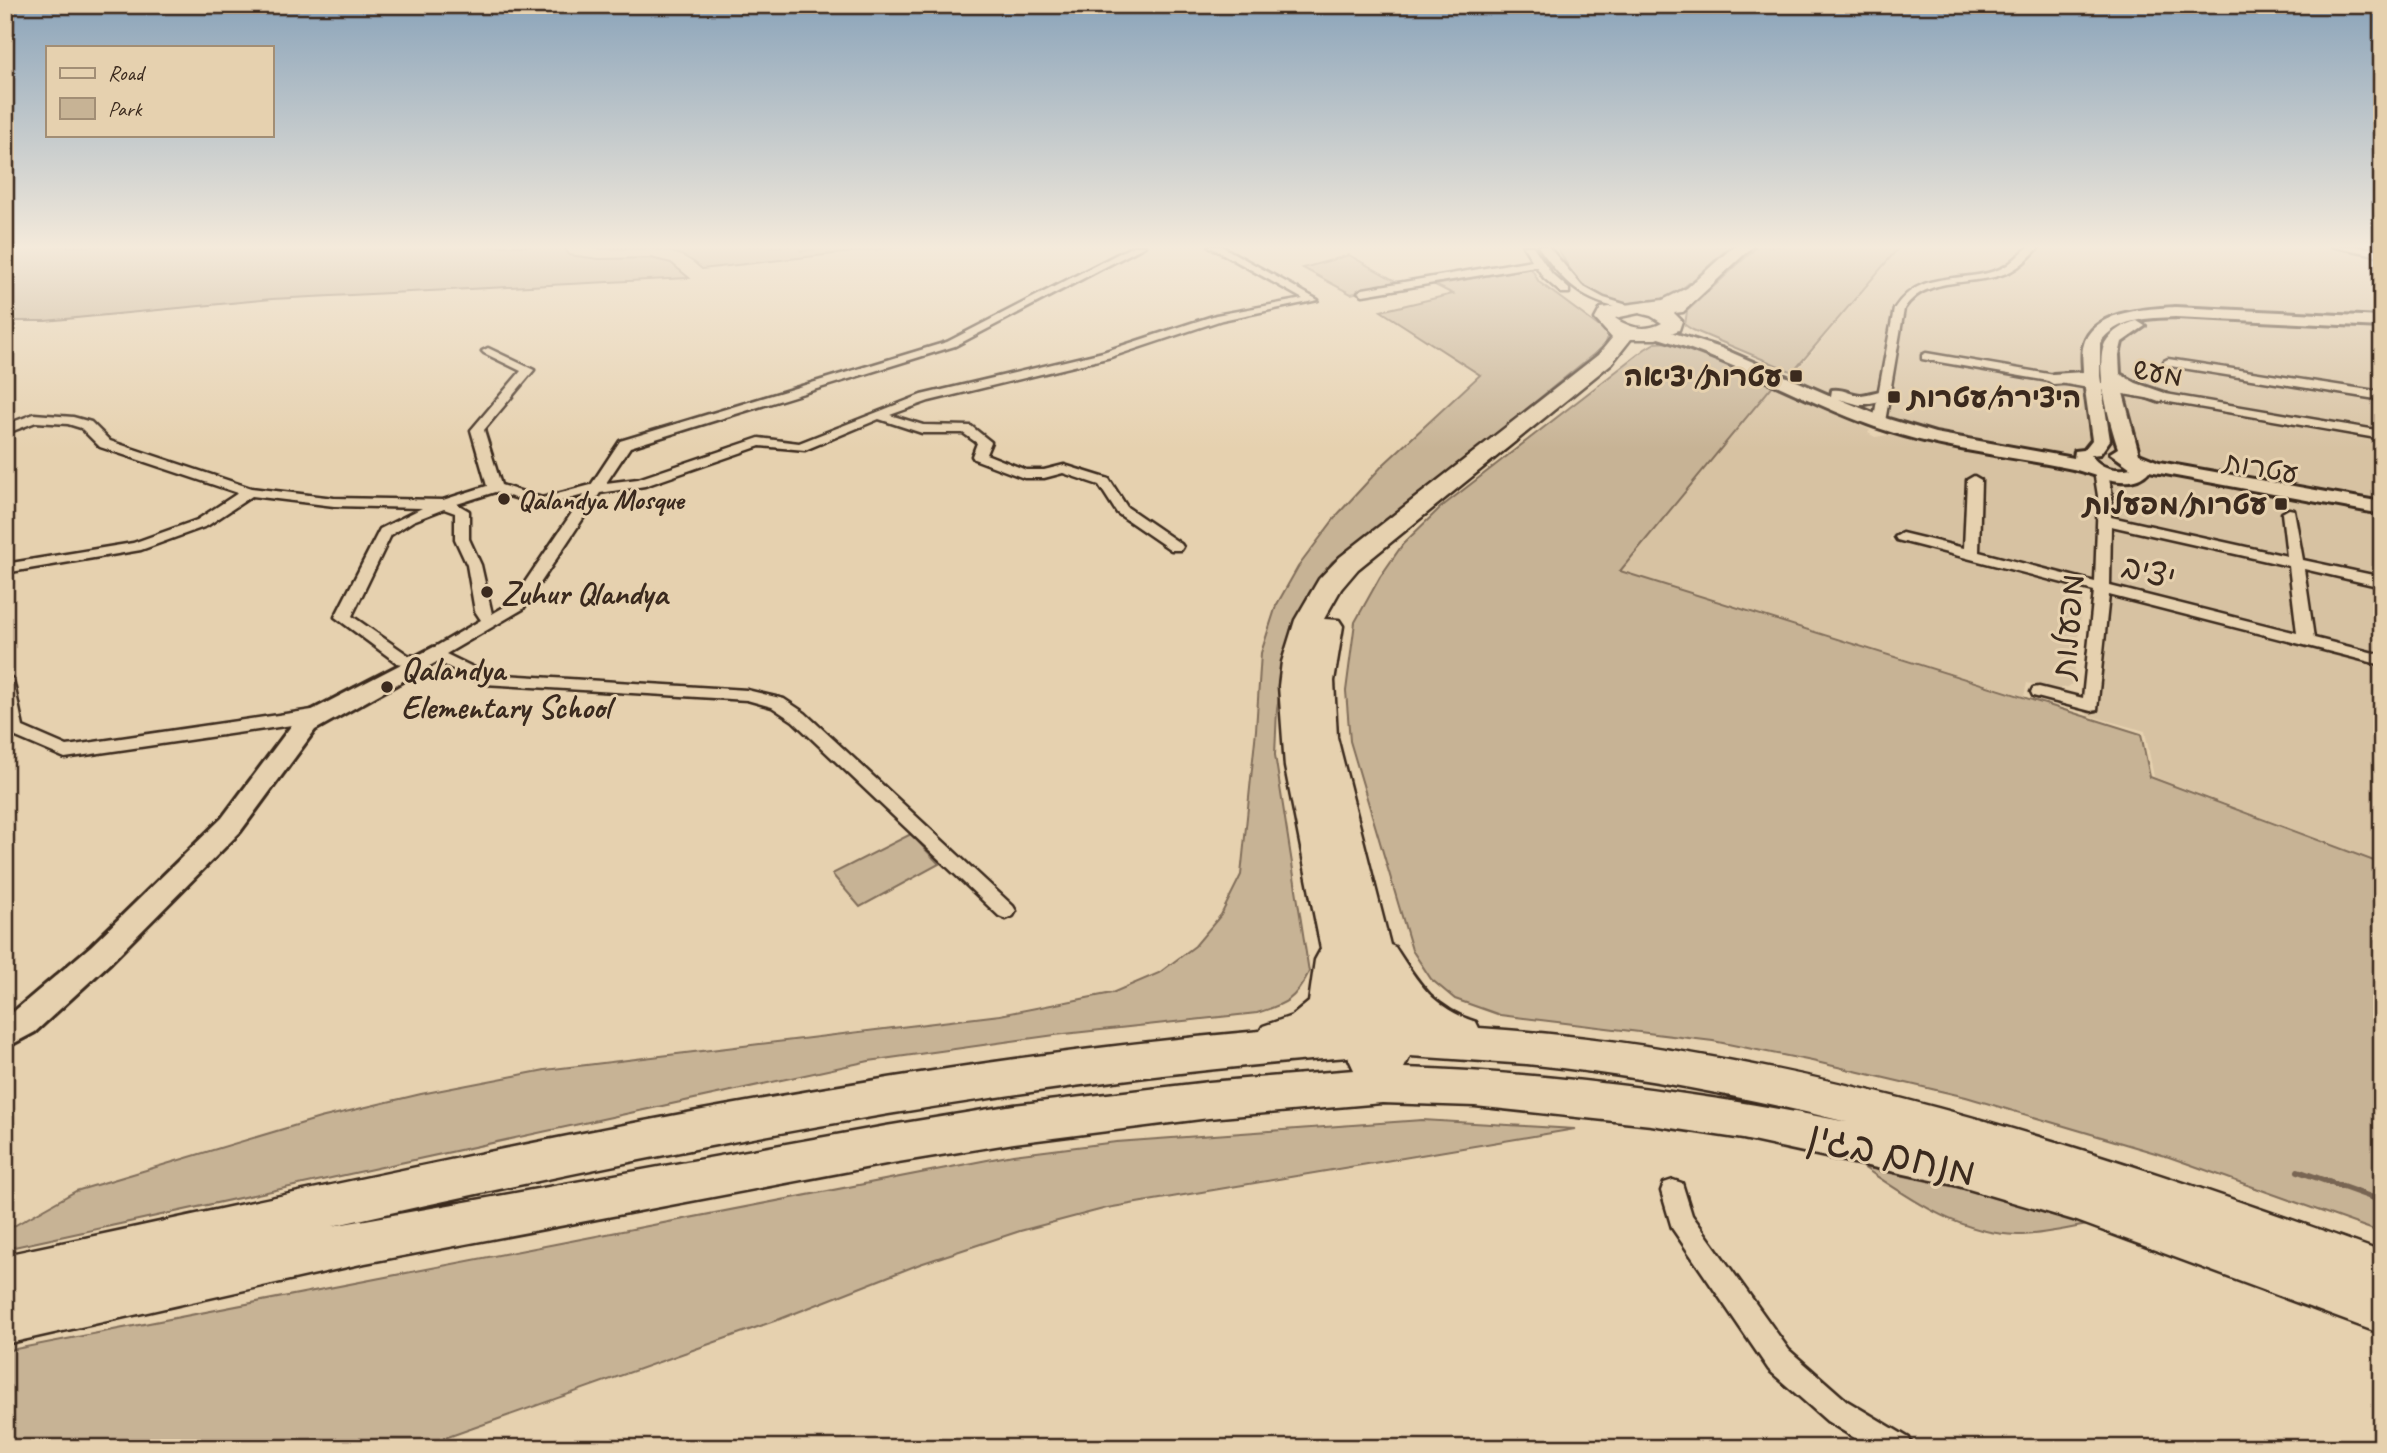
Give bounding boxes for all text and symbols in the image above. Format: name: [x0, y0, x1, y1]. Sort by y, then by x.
legend: [46, 46, 273, 136]
text: Road: [108, 60, 147, 86]
text: Park: [108, 96, 143, 122]
street label: מעש: [2130, 351, 2186, 394]
place label: עטרות/יציאה: [1624, 359, 1782, 394]
marker: עטרות/יציאה: [1788, 368, 1804, 384]
place label: היצירה/עטרות: [1905, 380, 2081, 415]
marker: היצירה/עטרות: [1886, 389, 1902, 405]
street label: עטרות: [2219, 443, 2301, 491]
place label: Qalandya Mosque: [518, 482, 686, 517]
place label: עטרות/מפעלות: [2080, 487, 2267, 522]
marker: Qalandya Mosque: [496, 491, 512, 507]
marker: עטרות/מפעלות: [2273, 496, 2289, 512]
street label: יציב: [2117, 545, 2180, 599]
place label: Zuhur Qlandya: [501, 572, 670, 614]
street label: מפעלות: [2042, 572, 2094, 683]
marker: Zuhur Qlandya: [479, 584, 495, 600]
place label: Qalandya Elementary School: [401, 648, 617, 728]
marker: Qalandya Elementary School: [379, 679, 395, 695]
street label: מנחם בגין: [1803, 1110, 1981, 1198]

